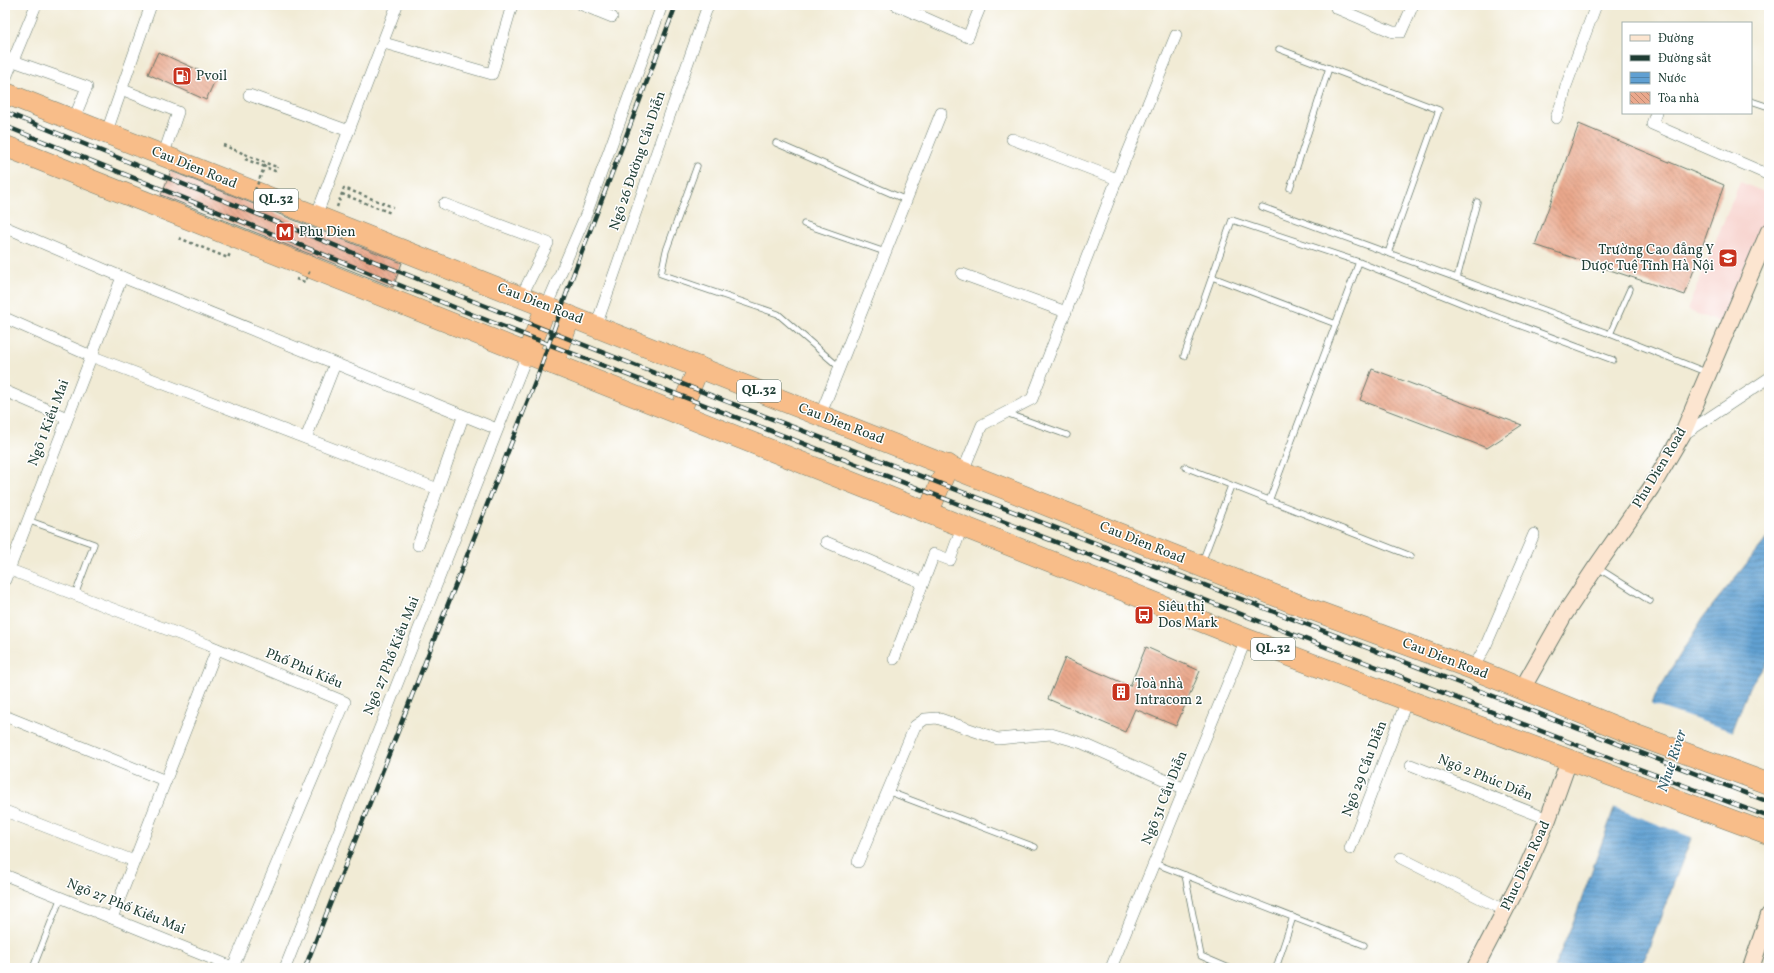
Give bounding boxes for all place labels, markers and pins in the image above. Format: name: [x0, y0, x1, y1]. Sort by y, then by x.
fuel station icon: Pvoil: [171, 65, 193, 87]
place label: Pvoil: [196, 67, 227, 86]
metro station icon: Phu Dien: [274, 221, 296, 243]
place label: Phu Dien: [299, 223, 356, 242]
place label: Trường Cao đẳng Y Dược Tuệ Tĩnh Hà Nội: [1581, 241, 1714, 276]
school or university icon: Trường Cao đẳng Y Dược Tuệ Tĩnh Hà Nội: [1717, 247, 1739, 269]
place label: Siêu thị Dos Mark: [1158, 598, 1218, 633]
bus stop icon: Siêu thị Dos Mark: [1133, 604, 1155, 626]
place label: Toà nhà Intracom 2: [1135, 675, 1202, 710]
building icon: Toà nhà Intracom 2: [1110, 681, 1132, 703]

